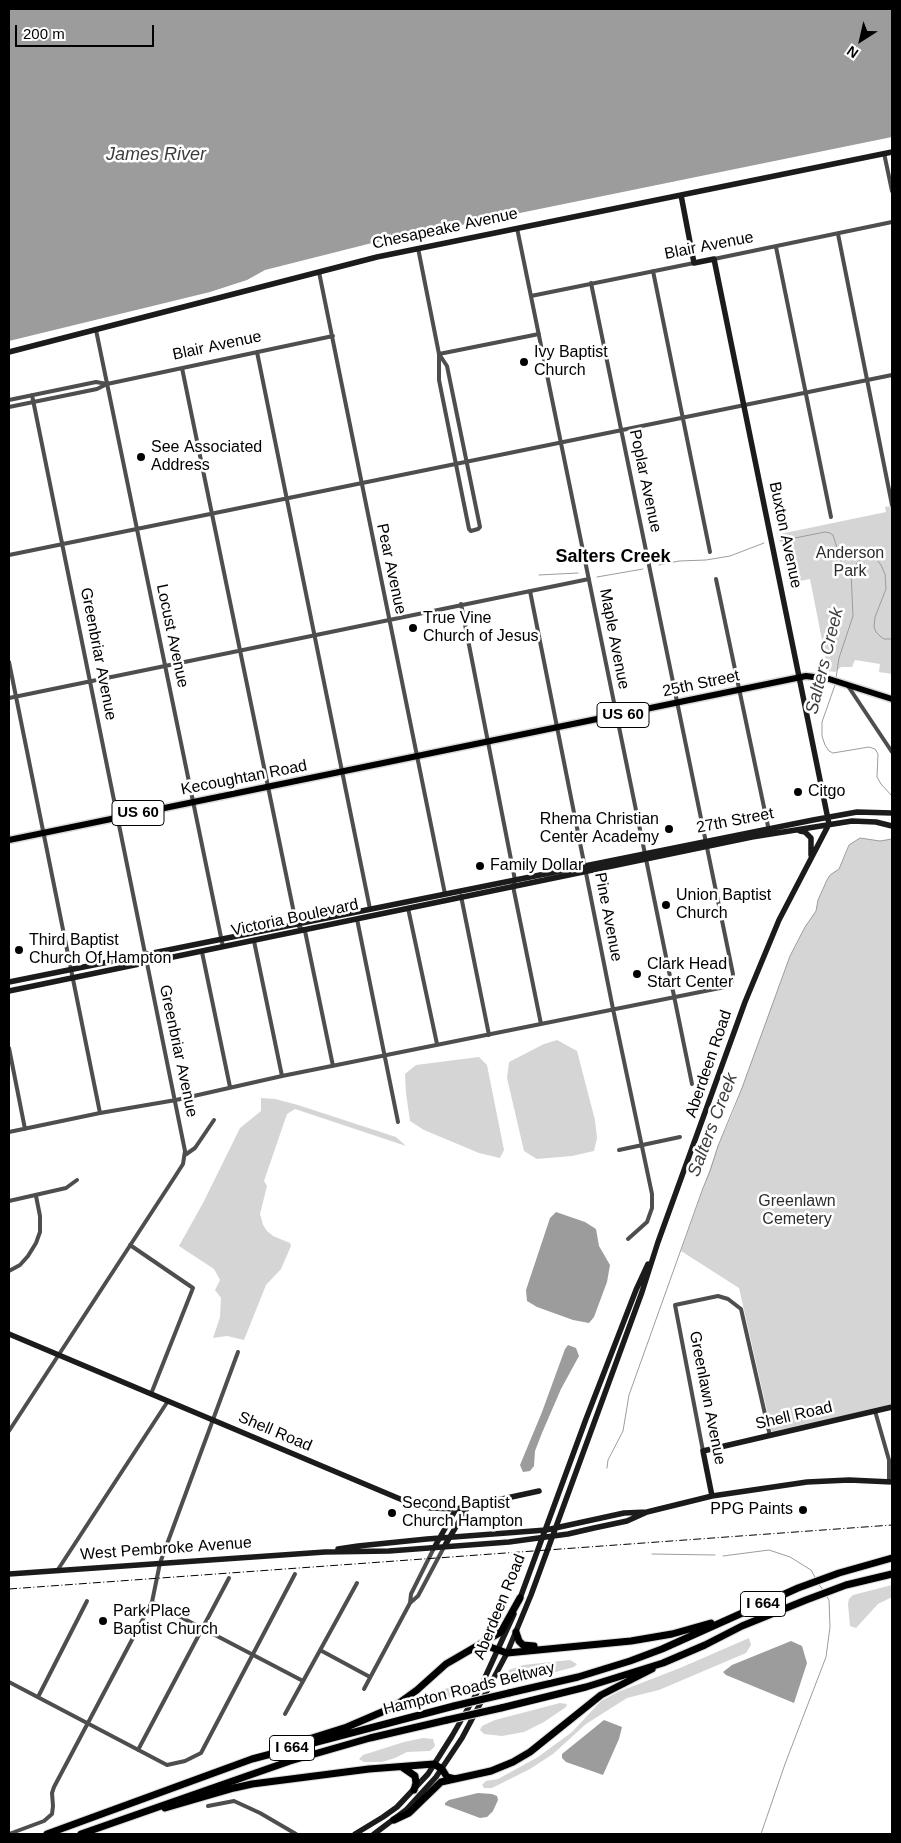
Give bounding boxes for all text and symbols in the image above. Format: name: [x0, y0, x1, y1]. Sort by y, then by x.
scale bar: [18, 15, 156, 47]
north arrow: [836, 15, 886, 65]
text: 200 m: [23, 25, 65, 42]
text: N: [844, 43, 861, 62]
water label: James River: [106, 144, 206, 166]
street label: Chesapeake Avenue: [370, 204, 520, 254]
street label: Blair Avenue: [663, 228, 755, 264]
street label: Blair Avenue: [171, 327, 263, 365]
place label: Ivy Baptist Church: [534, 343, 608, 381]
marker: Ivy Baptist Church: [518, 356, 530, 368]
street label: Poplar Avenue: [625, 428, 665, 534]
place label: See Associated Address: [151, 438, 262, 476]
marker: See Associated Address: [135, 451, 147, 463]
street label: Buxton Avenue: [764, 480, 806, 590]
street label: Pear Avenue: [372, 522, 410, 616]
park label: Anderson Park: [816, 544, 884, 582]
district label: Salters Creek: [555, 546, 671, 568]
street label: Locust Avenue: [152, 582, 192, 690]
street label: Greenbriar Avenue: [76, 586, 120, 722]
street label: Maple Avenue: [595, 587, 633, 691]
water label: Salters Creek: [801, 605, 849, 717]
place label: True Vine Church of Jesus: [423, 609, 539, 647]
marker: True Vine Church of Jesus: [407, 622, 419, 634]
street label: 25th Street: [661, 666, 741, 702]
road number: US 60: [597, 702, 649, 728]
street label: Kecoughtan Road: [179, 756, 309, 800]
place label: Citgo: [808, 782, 845, 802]
marker: Citgo: [792, 786, 804, 798]
road number: US 60: [112, 800, 164, 826]
street label: 27th Street: [695, 804, 775, 838]
place label: Rhema Christian Center Academy: [540, 810, 659, 848]
marker: Rhema Christian Center Academy: [663, 823, 675, 835]
place label: Family Dollar: [490, 856, 583, 876]
marker: Family Dollar: [474, 860, 486, 872]
street label: Pine Avenue: [590, 871, 626, 963]
place label: Union Baptist Church: [676, 886, 771, 924]
street label: Victoria Boulevard: [230, 895, 360, 941]
marker: Union Baptist Church: [660, 899, 672, 911]
place label: Third Baptist Church Of Hampton: [29, 931, 171, 969]
marker: Third Baptist Church Of Hampton: [13, 944, 25, 956]
place label: Clark Head Start Center: [647, 955, 733, 993]
marker: Clark Head Start Center: [631, 968, 643, 980]
street label: Greenbriar Avenue: [155, 983, 201, 1119]
street label: Aberdeen Road: [682, 1008, 736, 1120]
water label: Salters Creek: [683, 1070, 743, 1180]
park label: Greenlawn Cemetery: [758, 1192, 836, 1230]
street label: Greenlawn Avenue: [685, 1330, 729, 1466]
street label: Shell Road: [754, 1398, 834, 1434]
street label: Shell Road: [235, 1408, 315, 1456]
place label: Second Baptist Church Hampton: [402, 1494, 523, 1532]
place label: PPG Paints: [710, 1500, 793, 1520]
marker: PPG Paints: [797, 1504, 809, 1516]
marker: Second Baptist Church Hampton: [386, 1507, 398, 1519]
street label: West Pembroke Avenue: [80, 1533, 252, 1565]
street label: Aberdeen Road: [470, 1551, 530, 1663]
road number: I 664: [740, 1592, 786, 1616]
place label: Park Place Baptist Church: [113, 1602, 218, 1640]
marker: Park Place Baptist Church: [97, 1615, 109, 1627]
street label: Hampton Roads Beltway: [381, 1658, 557, 1720]
road number: I 664: [270, 1736, 314, 1760]

